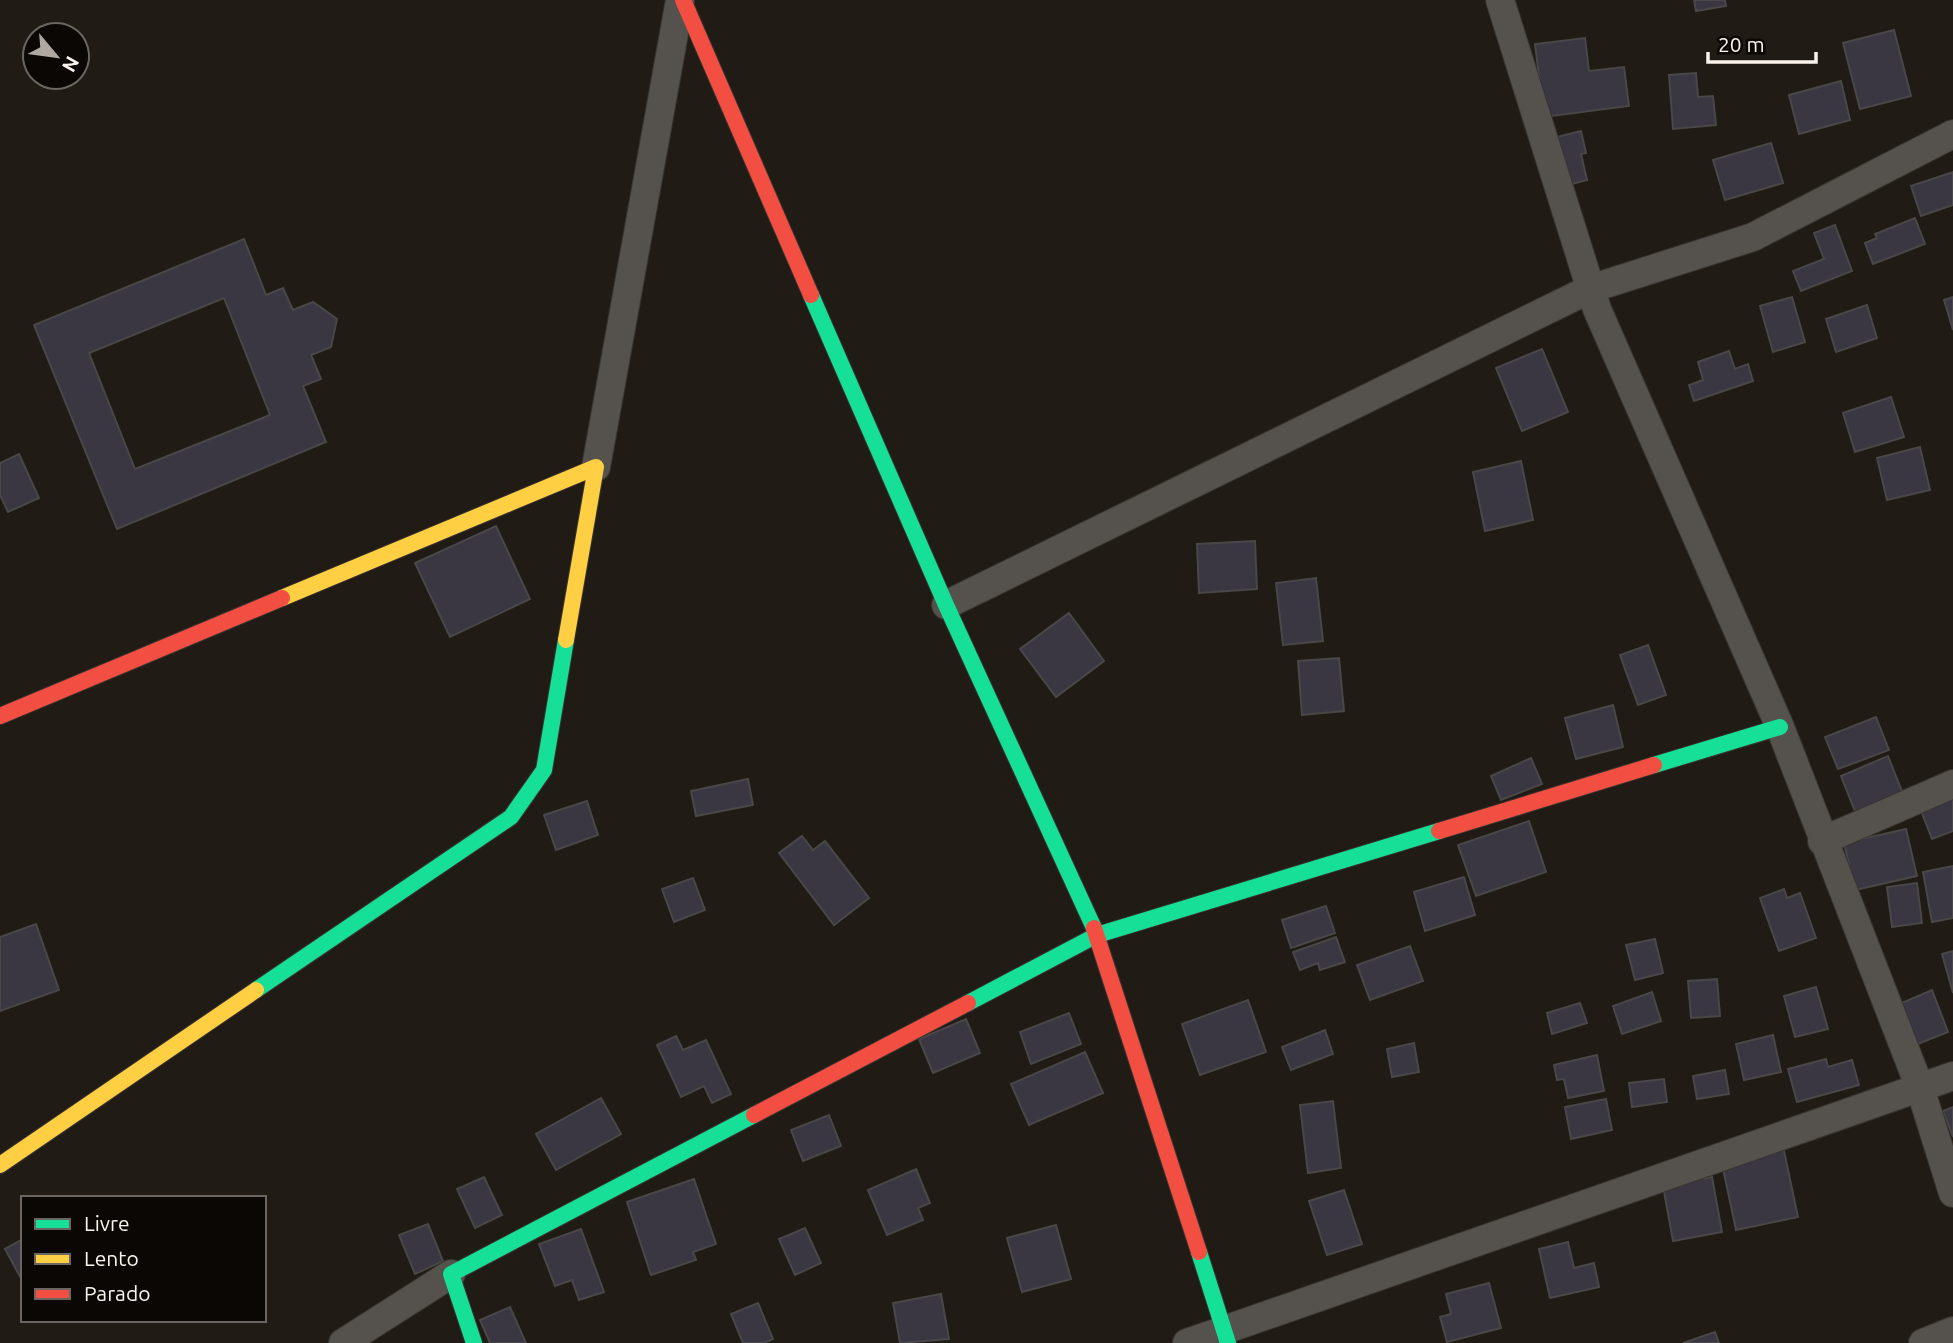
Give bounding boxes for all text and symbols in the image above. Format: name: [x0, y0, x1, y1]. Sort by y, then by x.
north arrow: [21, 21, 91, 91]
scale bar: [1708, 21, 1816, 65]
text: 20 m: [1718, 32, 1765, 56]
text: N: [58, 53, 84, 76]
legend: [21, 1196, 266, 1322]
text: Livre: [84, 1211, 130, 1235]
text: Lento: [84, 1246, 139, 1270]
text: Parado: [84, 1281, 150, 1305]

